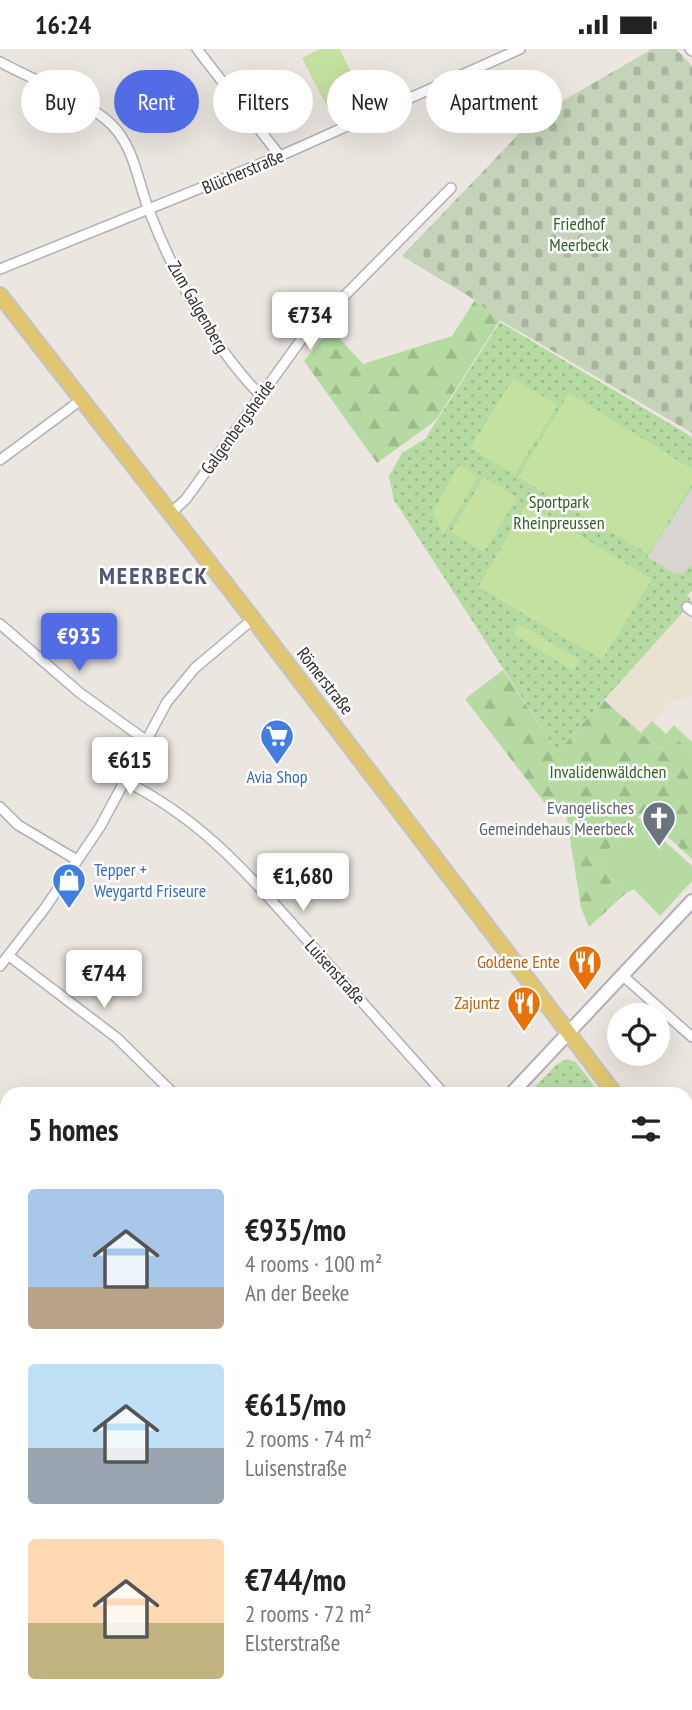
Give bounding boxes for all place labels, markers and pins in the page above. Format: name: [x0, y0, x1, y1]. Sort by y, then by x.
pin: €734: [269, 293, 351, 352]
pin: €935: [38, 613, 120, 673]
supermarket icon: Avia Shop: [258, 717, 296, 766]
pin: €615: [89, 737, 171, 797]
place label: Avia Shop: [246, 765, 308, 788]
place label: Evangelisches Gemeindehaus Meerbeck: [479, 796, 634, 840]
church icon: Evangelisches Gemeindehaus Meerbeck: [640, 799, 678, 848]
pin: €1,680: [246, 853, 360, 913]
place label: Tepper + Weygartd Friseure: [94, 858, 206, 902]
shop icon: Tepper + Weygartd Friseure: [50, 861, 88, 910]
restaurant icon: Goldene Ente: [566, 943, 604, 992]
place label: Goldene Ente: [477, 950, 560, 973]
pin: €744: [63, 951, 145, 1010]
restaurant icon: Zajuntz: [505, 984, 543, 1033]
place label: Zajuntz: [454, 991, 500, 1014]

